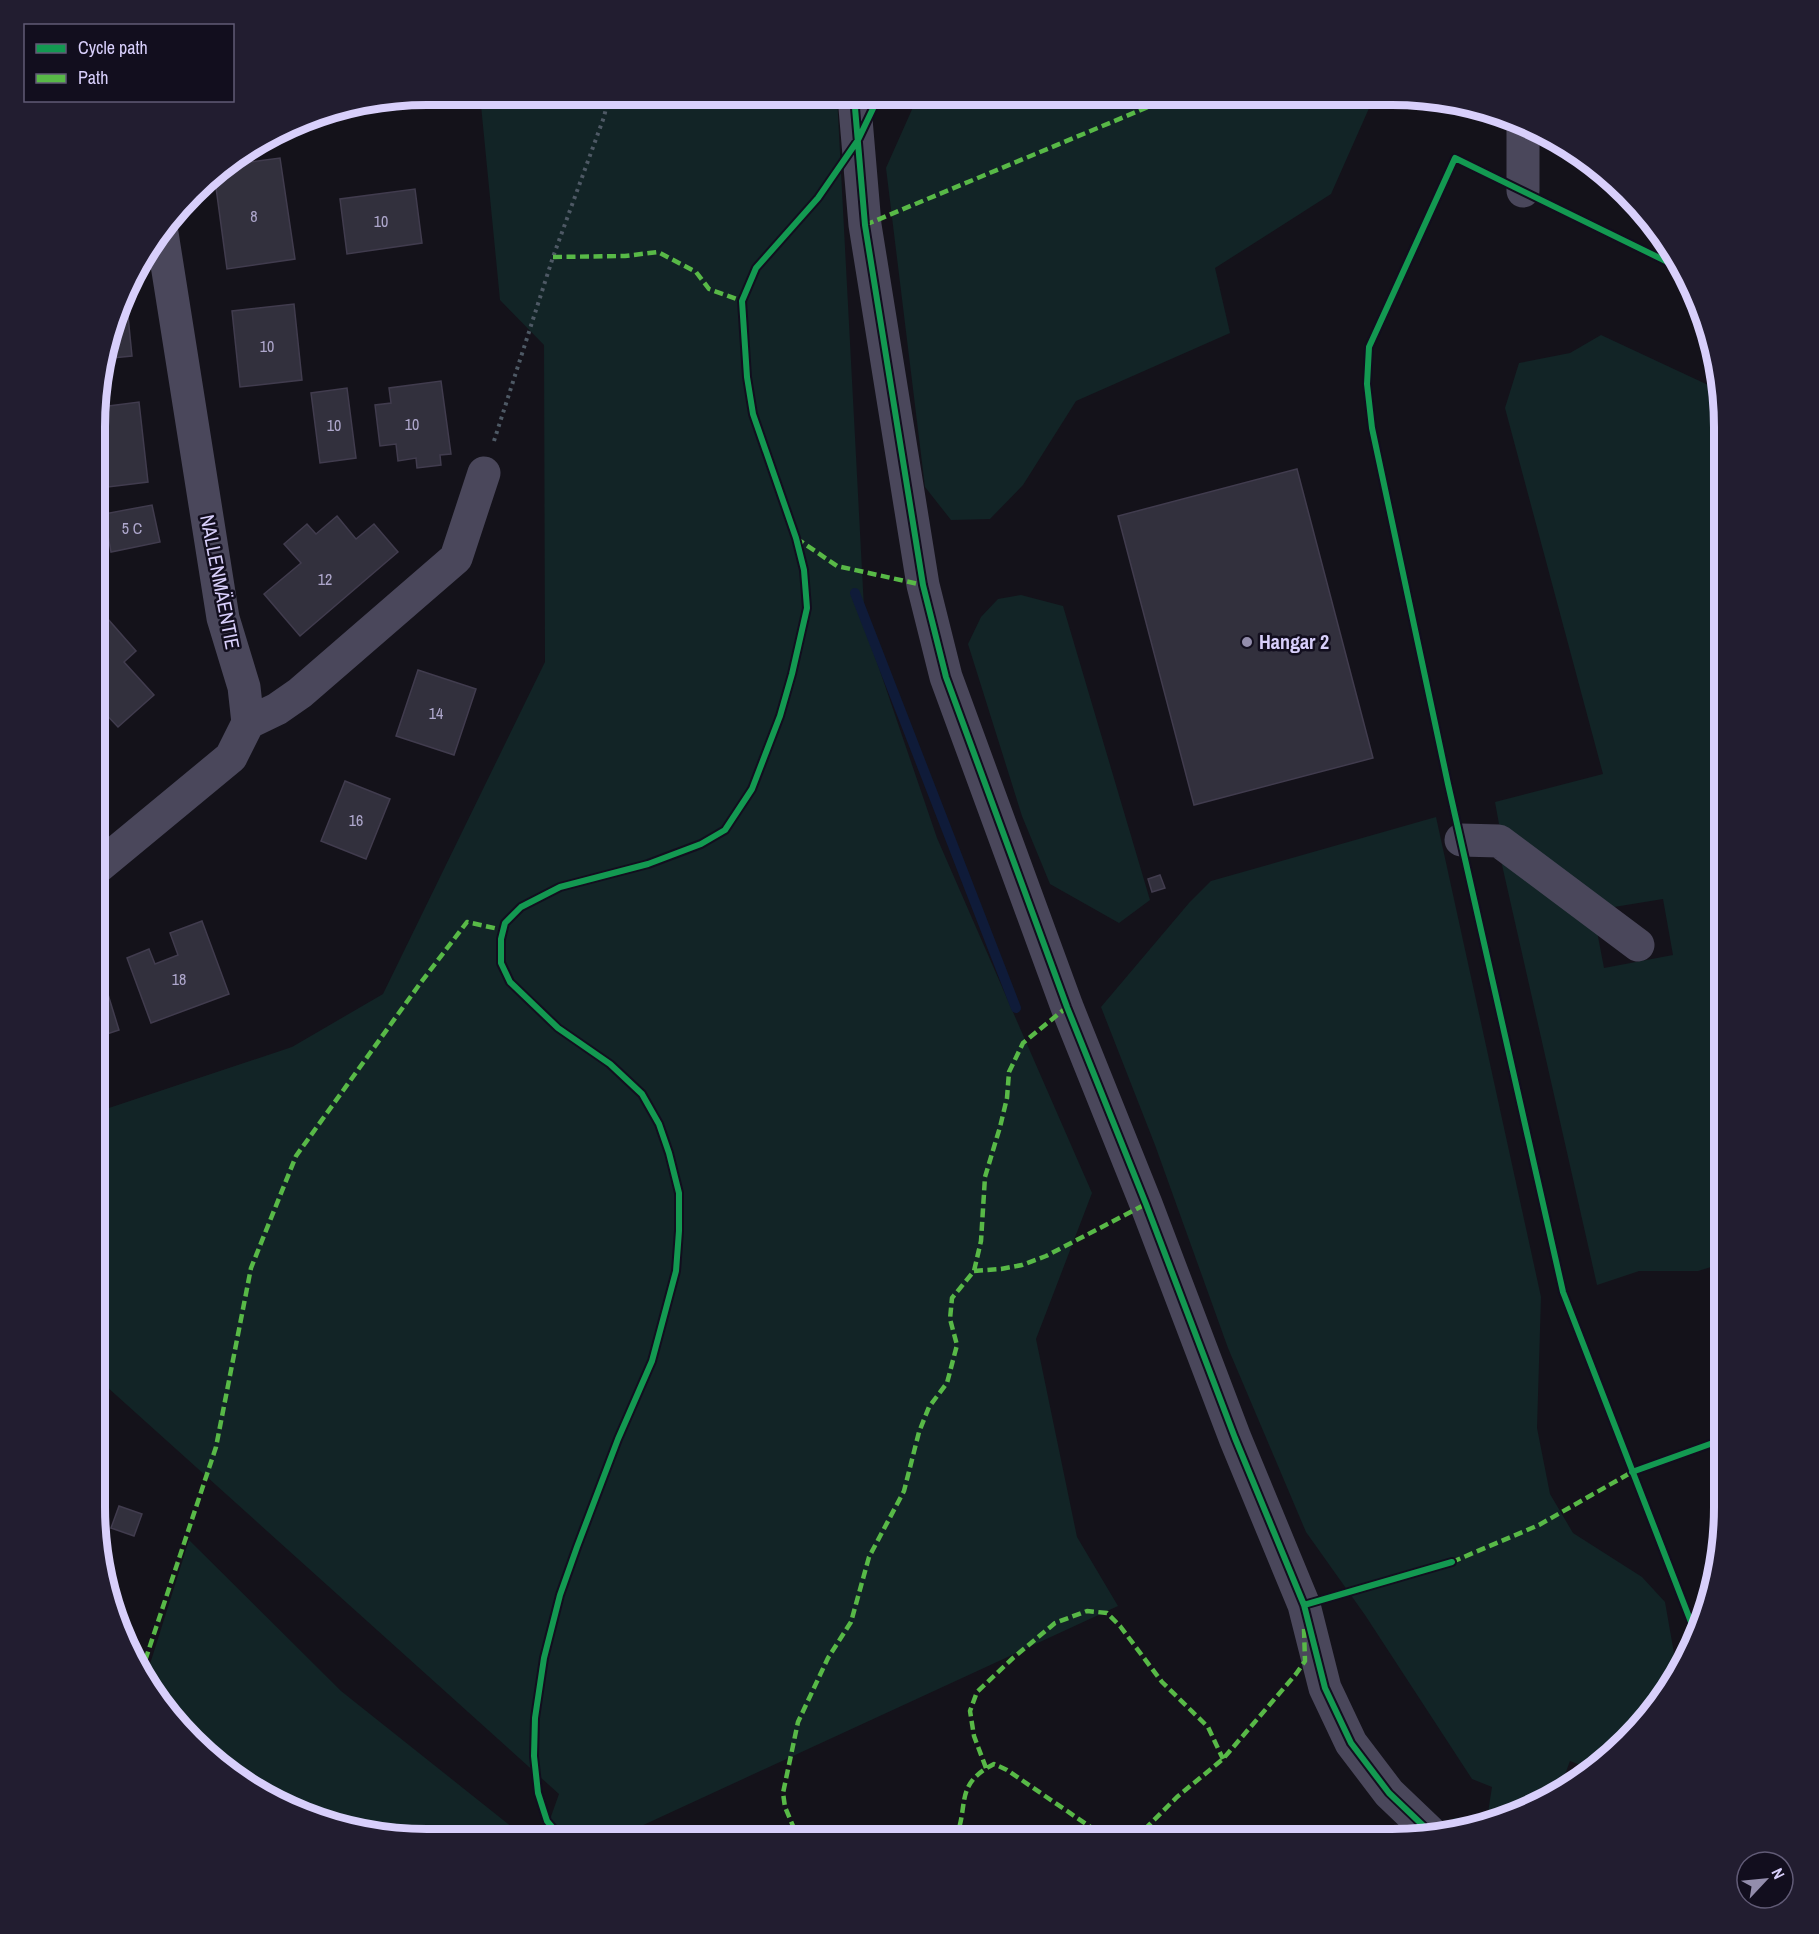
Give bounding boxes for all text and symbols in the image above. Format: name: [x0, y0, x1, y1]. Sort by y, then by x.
legend: [24, 24, 234, 102]
text: Cycle path: [78, 35, 148, 60]
text: Path: [78, 65, 108, 90]
house number: 8: [250, 205, 258, 227]
house number: 10: [374, 210, 388, 232]
house number: 10: [260, 335, 274, 357]
house number: 10: [405, 413, 419, 435]
house number: 10: [327, 414, 341, 436]
street label: NALLENMÄENTIE: [194, 512, 247, 652]
house number: 5 C: [122, 517, 142, 539]
house number: 12: [318, 568, 332, 590]
place label: Hangar 2: [1259, 628, 1329, 655]
marker: Hangar 2: [1240, 635, 1254, 649]
house number: 14: [429, 702, 443, 724]
house number: 16: [349, 809, 363, 831]
house number: 18: [172, 968, 186, 990]
north arrow: [1735, 1850, 1795, 1910]
text: N: [1767, 1864, 1790, 1883]

